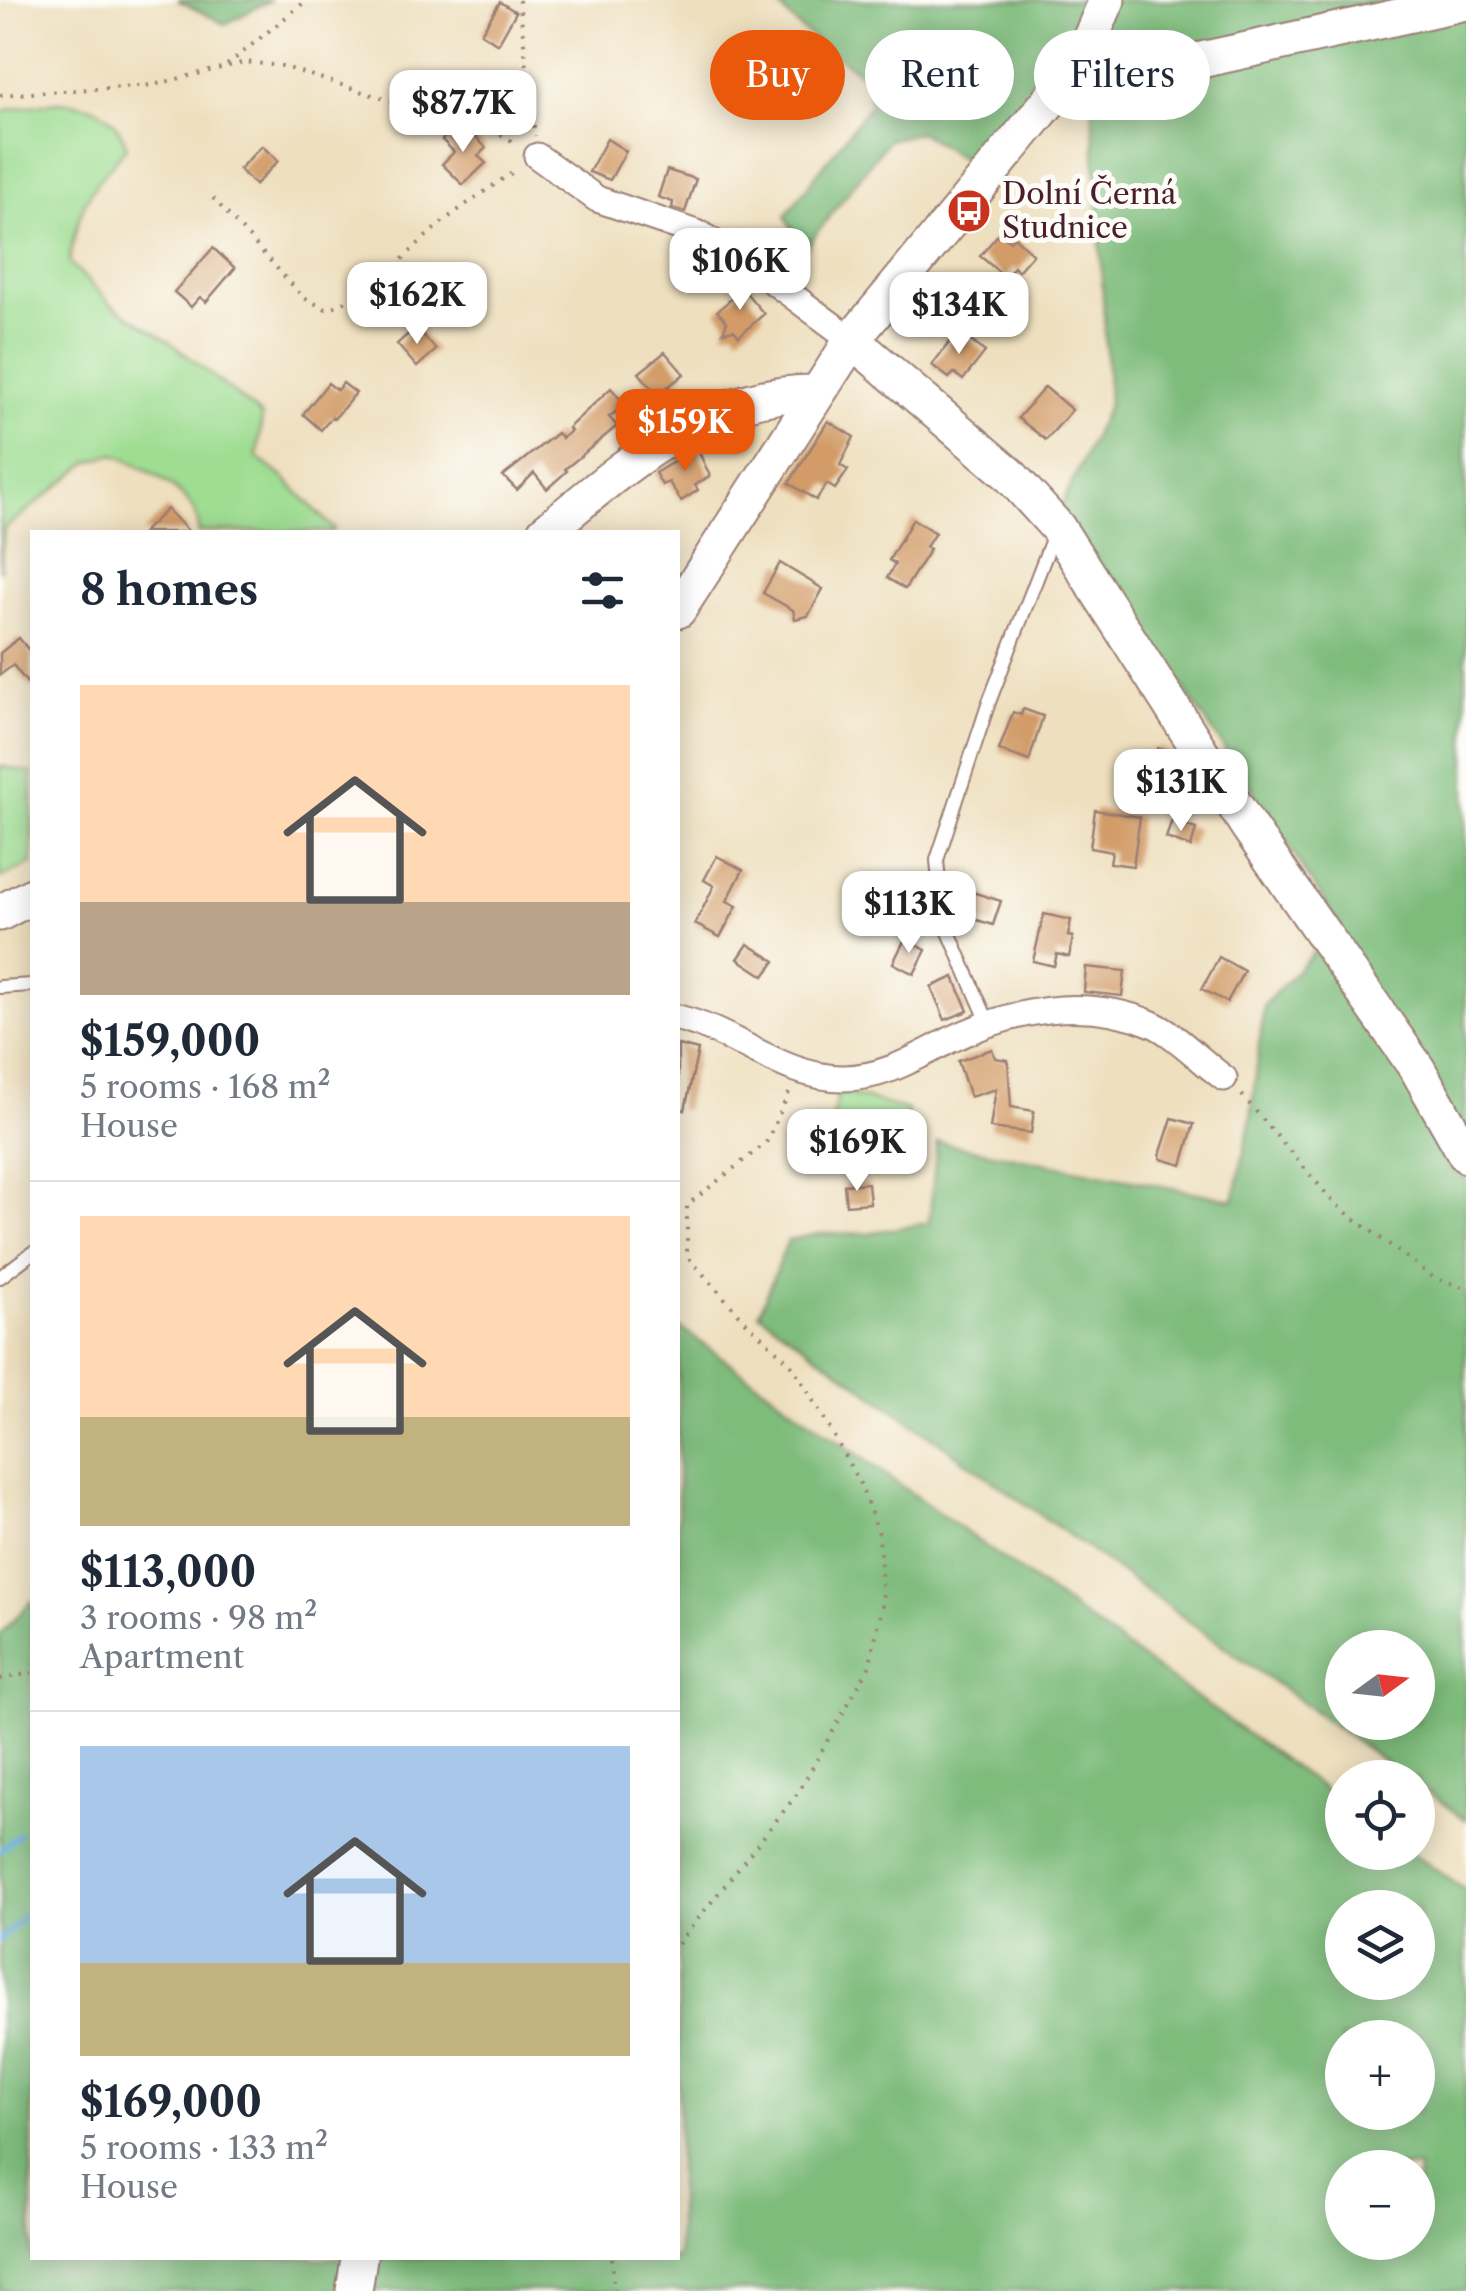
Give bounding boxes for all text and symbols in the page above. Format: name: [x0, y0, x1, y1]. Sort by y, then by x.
chip: Buy: [710, 30, 845, 120]
chip: Rent: [865, 30, 1014, 120]
chip: Filters: [1034, 30, 1210, 120]
pin: $87.7K: [382, 70, 544, 155]
text: $87.7K: [411, 83, 515, 122]
place label: Dolní Černá Studnice: [1002, 174, 1177, 246]
bus stop icon: Dolní Černá Studnice: [946, 188, 992, 234]
pin: $106K: [670, 228, 810, 313]
text: $106K: [691, 241, 789, 280]
pin: $162K: [347, 262, 487, 347]
pin: $134K: [889, 272, 1029, 357]
text: $162K: [369, 275, 465, 314]
text: $134K: [912, 285, 1006, 324]
pin: $159K: [615, 389, 755, 474]
text: $159K: [638, 402, 732, 441]
icon: filters: [575, 563, 630, 618]
text: 8 homes: [80, 564, 258, 616]
pin: $131K: [1111, 749, 1251, 834]
icon: home: [265, 750, 445, 930]
text: $131K: [1136, 762, 1226, 801]
pin: $113K: [839, 871, 979, 956]
text: $113K: [864, 884, 954, 923]
text: $159,000: [80, 1015, 260, 1067]
text: 5 rooms · 168 m²: [80, 1067, 331, 1106]
text: House: [80, 1106, 178, 1145]
pin: $169K: [787, 1109, 927, 1194]
text: $169K: [809, 1122, 905, 1161]
icon: home: [265, 1281, 445, 1461]
text: $113,000: [80, 1546, 256, 1598]
text: 3 rooms · 98 m²: [80, 1598, 317, 1637]
north arrow: [1325, 1630, 1435, 1740]
map controls: [1325, 1630, 1435, 2260]
text: Apartment: [80, 1637, 244, 1676]
button: locate: [1325, 1760, 1435, 1870]
icon: home: [265, 1811, 445, 1991]
button: layers: [1325, 1890, 1435, 2000]
button: +: [1325, 2020, 1435, 2130]
text: $169,000: [80, 2076, 262, 2128]
text: 5 rooms · 133 m²: [80, 2128, 328, 2167]
button: −: [1325, 2150, 1435, 2260]
text: House: [80, 2167, 178, 2206]

